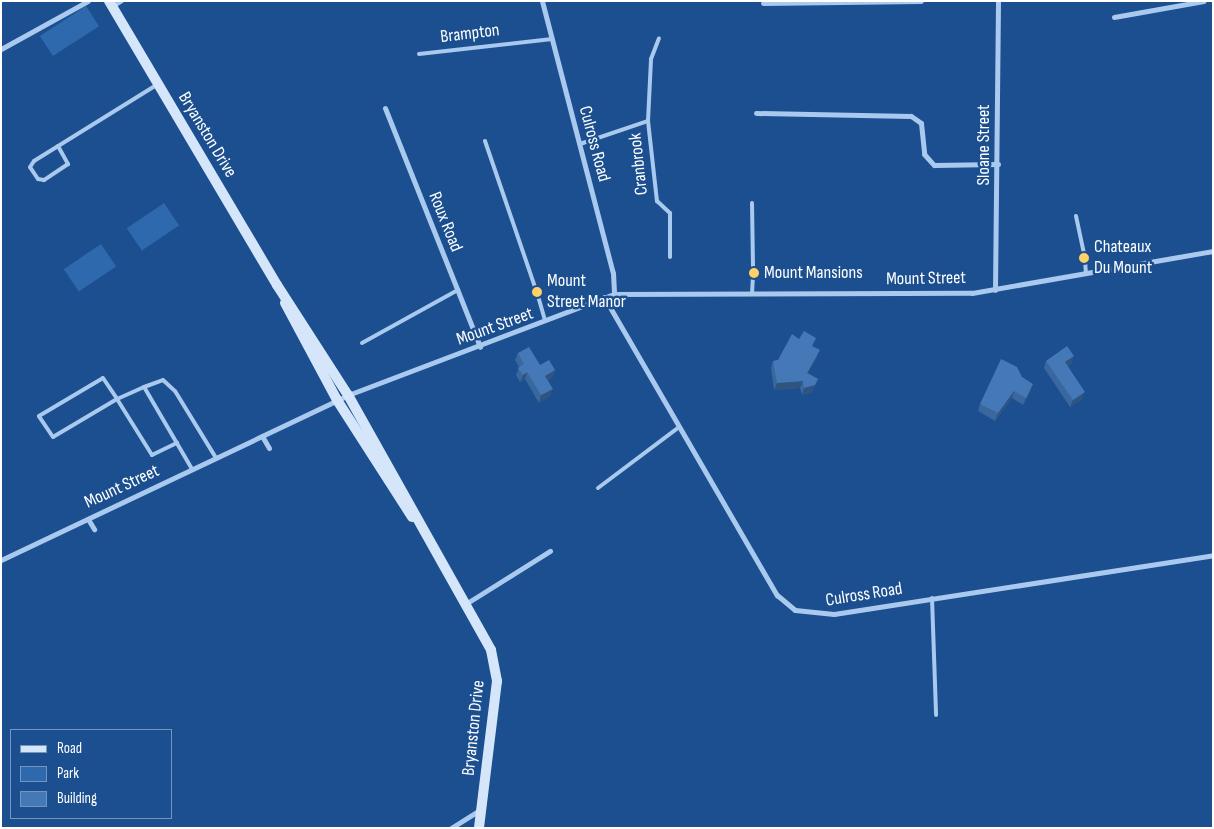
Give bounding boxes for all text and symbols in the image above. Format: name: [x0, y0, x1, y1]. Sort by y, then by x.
street label: Brampton: [439, 20, 501, 48]
street label: Bryanston Drive: [173, 88, 241, 182]
street label: Culross Road: [574, 104, 614, 184]
street label: Sloane Street: [973, 104, 995, 186]
street label: Cranbrook: [625, 132, 653, 196]
street label: Roux Road: [423, 189, 467, 255]
place label: Chateaux Du Mount: [1094, 237, 1152, 280]
marker: Chateaux Du Mount: [1078, 252, 1090, 264]
place label: Mount Mansions: [764, 262, 863, 284]
marker: Mount Mansions: [748, 267, 760, 279]
street label: Mount Street: [886, 268, 966, 290]
place label: Mount Street Manor: [547, 271, 626, 314]
marker: Mount Street Manor: [531, 286, 543, 298]
street label: Mount Street: [454, 303, 536, 351]
street label: Mount Street: [81, 460, 163, 514]
street label: Culross Road: [824, 578, 904, 612]
street label: Bryanston Drive: [458, 679, 490, 777]
legend: [10, 729, 172, 819]
text: Road: [57, 739, 82, 758]
text: Park: [57, 764, 79, 783]
text: Building: [57, 789, 97, 808]

